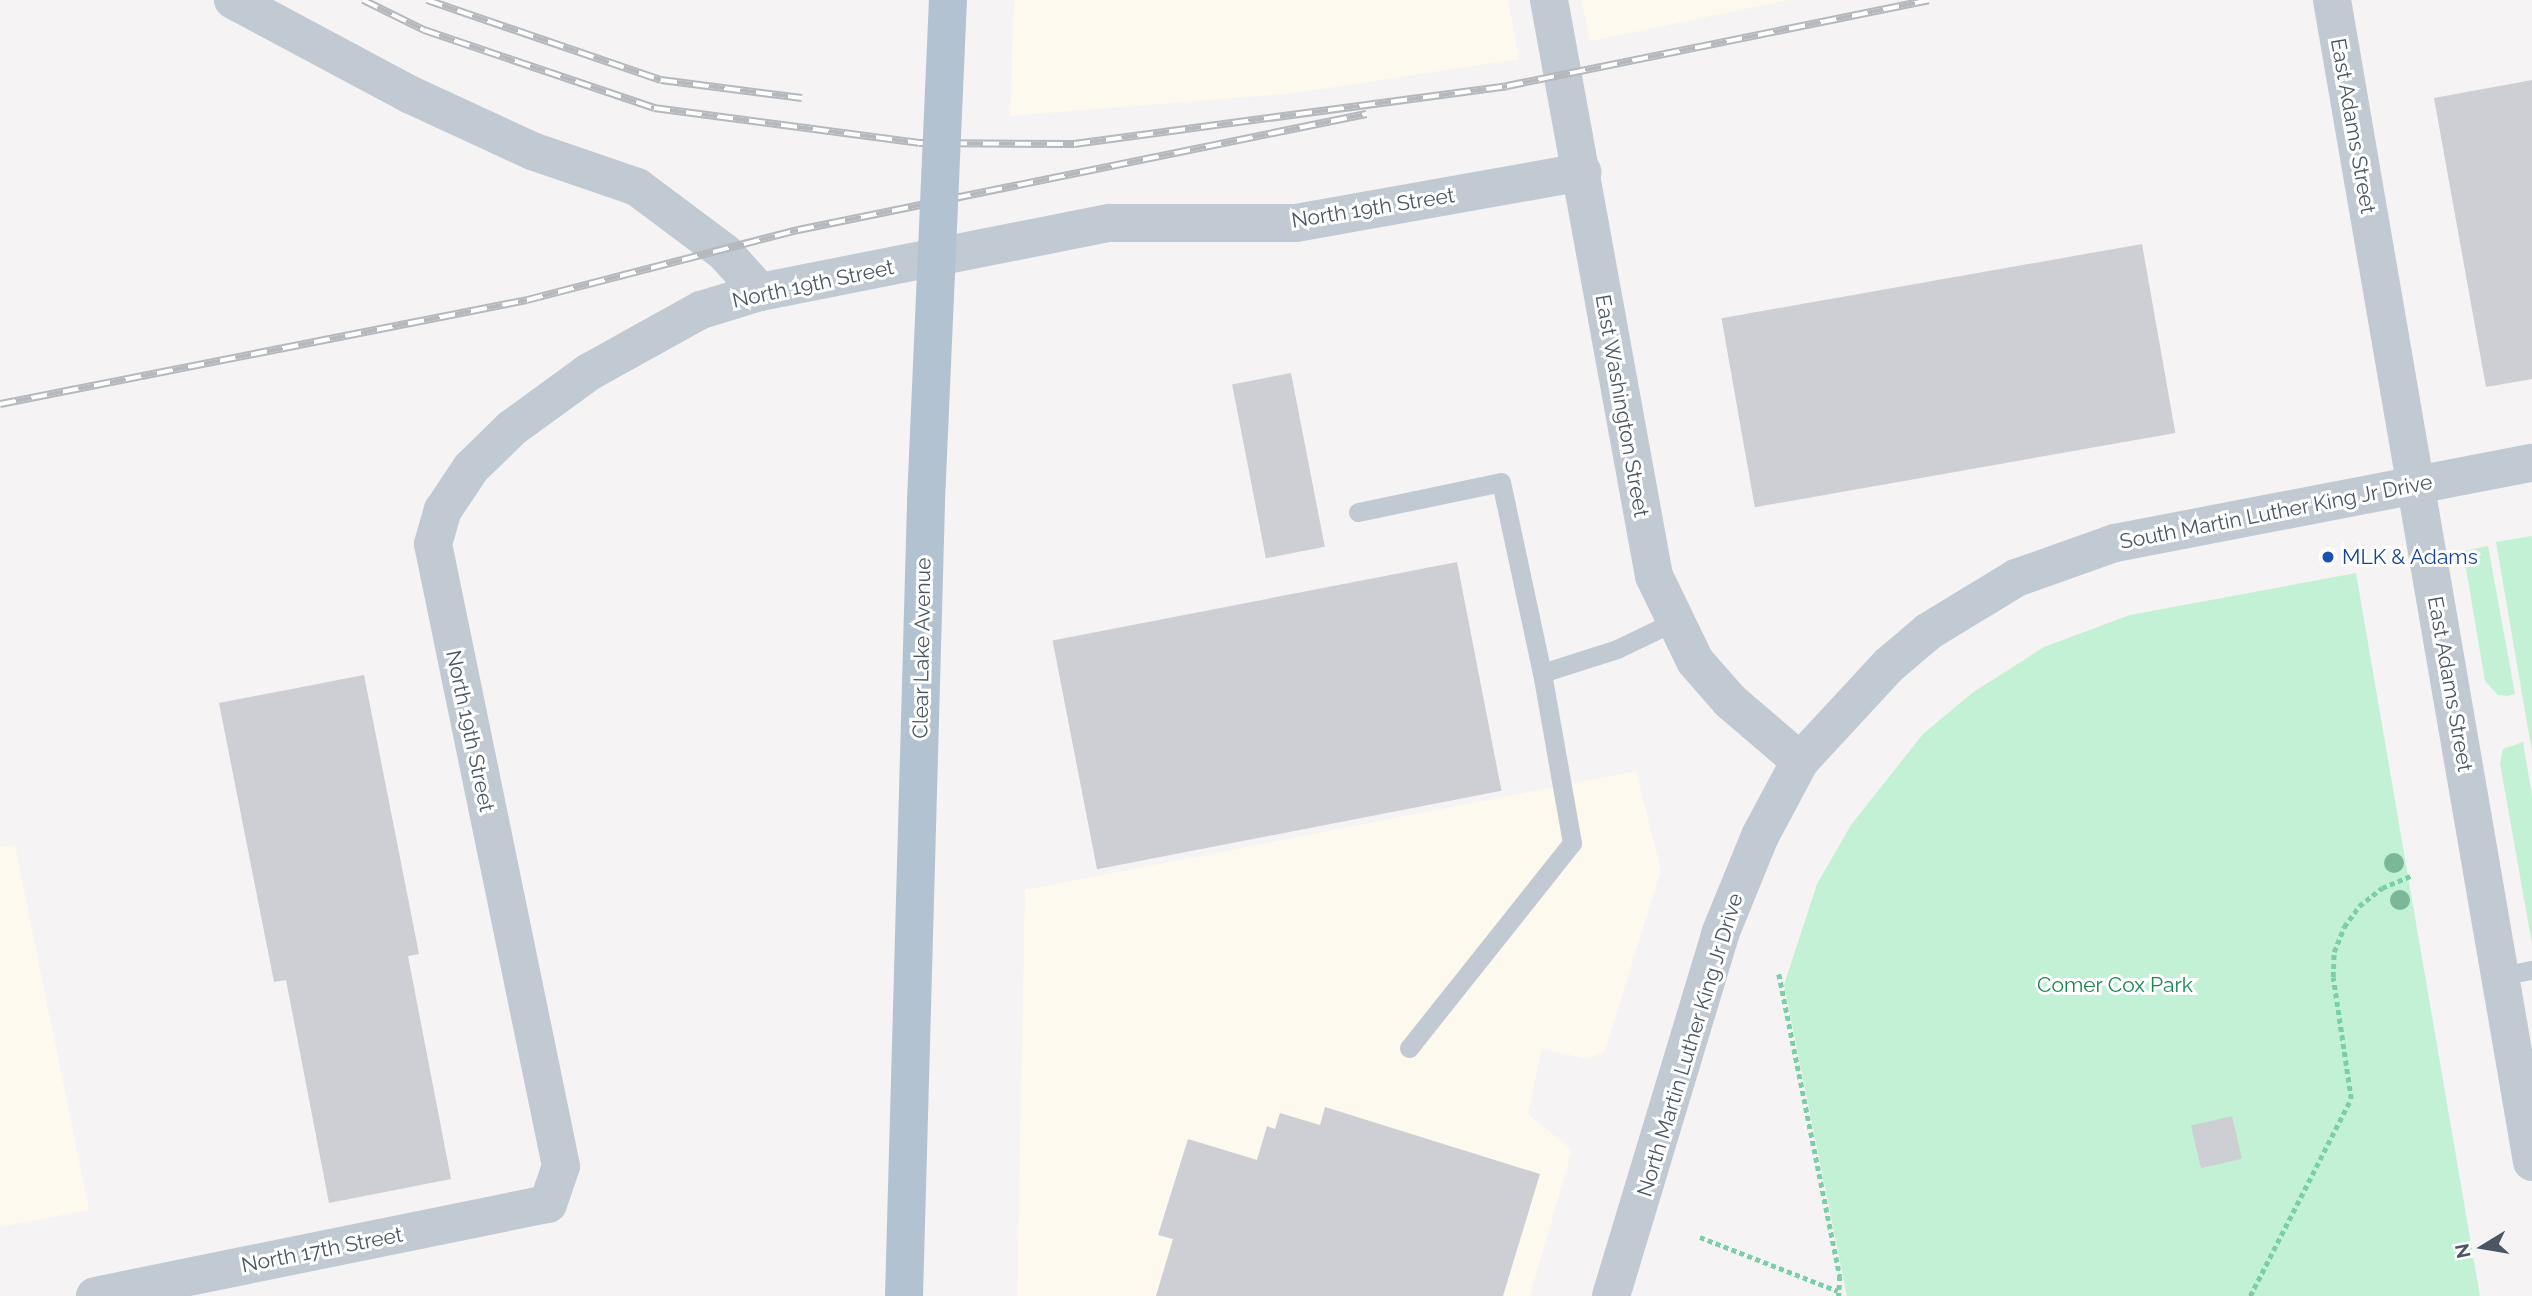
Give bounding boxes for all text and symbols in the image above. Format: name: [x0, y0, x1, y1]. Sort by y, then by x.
street label: East Adams Street: [2325, 36, 2381, 216]
street label: North 19th Street: [1290, 183, 1456, 233]
street label: North 19th Street: [730, 255, 896, 313]
street label: East Washington Street: [1590, 292, 1654, 520]
street label: South Martin Luther King Jr Drive: [2117, 469, 2435, 555]
place label: MLK & Adams: [2342, 544, 2479, 570]
marker: MLK & Adams: [2320, 549, 2336, 565]
street label: Clear Lake Avenue: [908, 557, 936, 739]
street label: East Adams Street: [2422, 594, 2478, 774]
street label: North 19th Street: [441, 648, 499, 814]
street label: North Martin Luther King Jr Drive: [1632, 890, 1748, 1200]
park label: Comer Cox Park: [2037, 972, 2193, 998]
north arrow: [2448, 1212, 2518, 1282]
street label: North 17th Street: [239, 1222, 405, 1278]
text: N: [2450, 1242, 2475, 1260]

